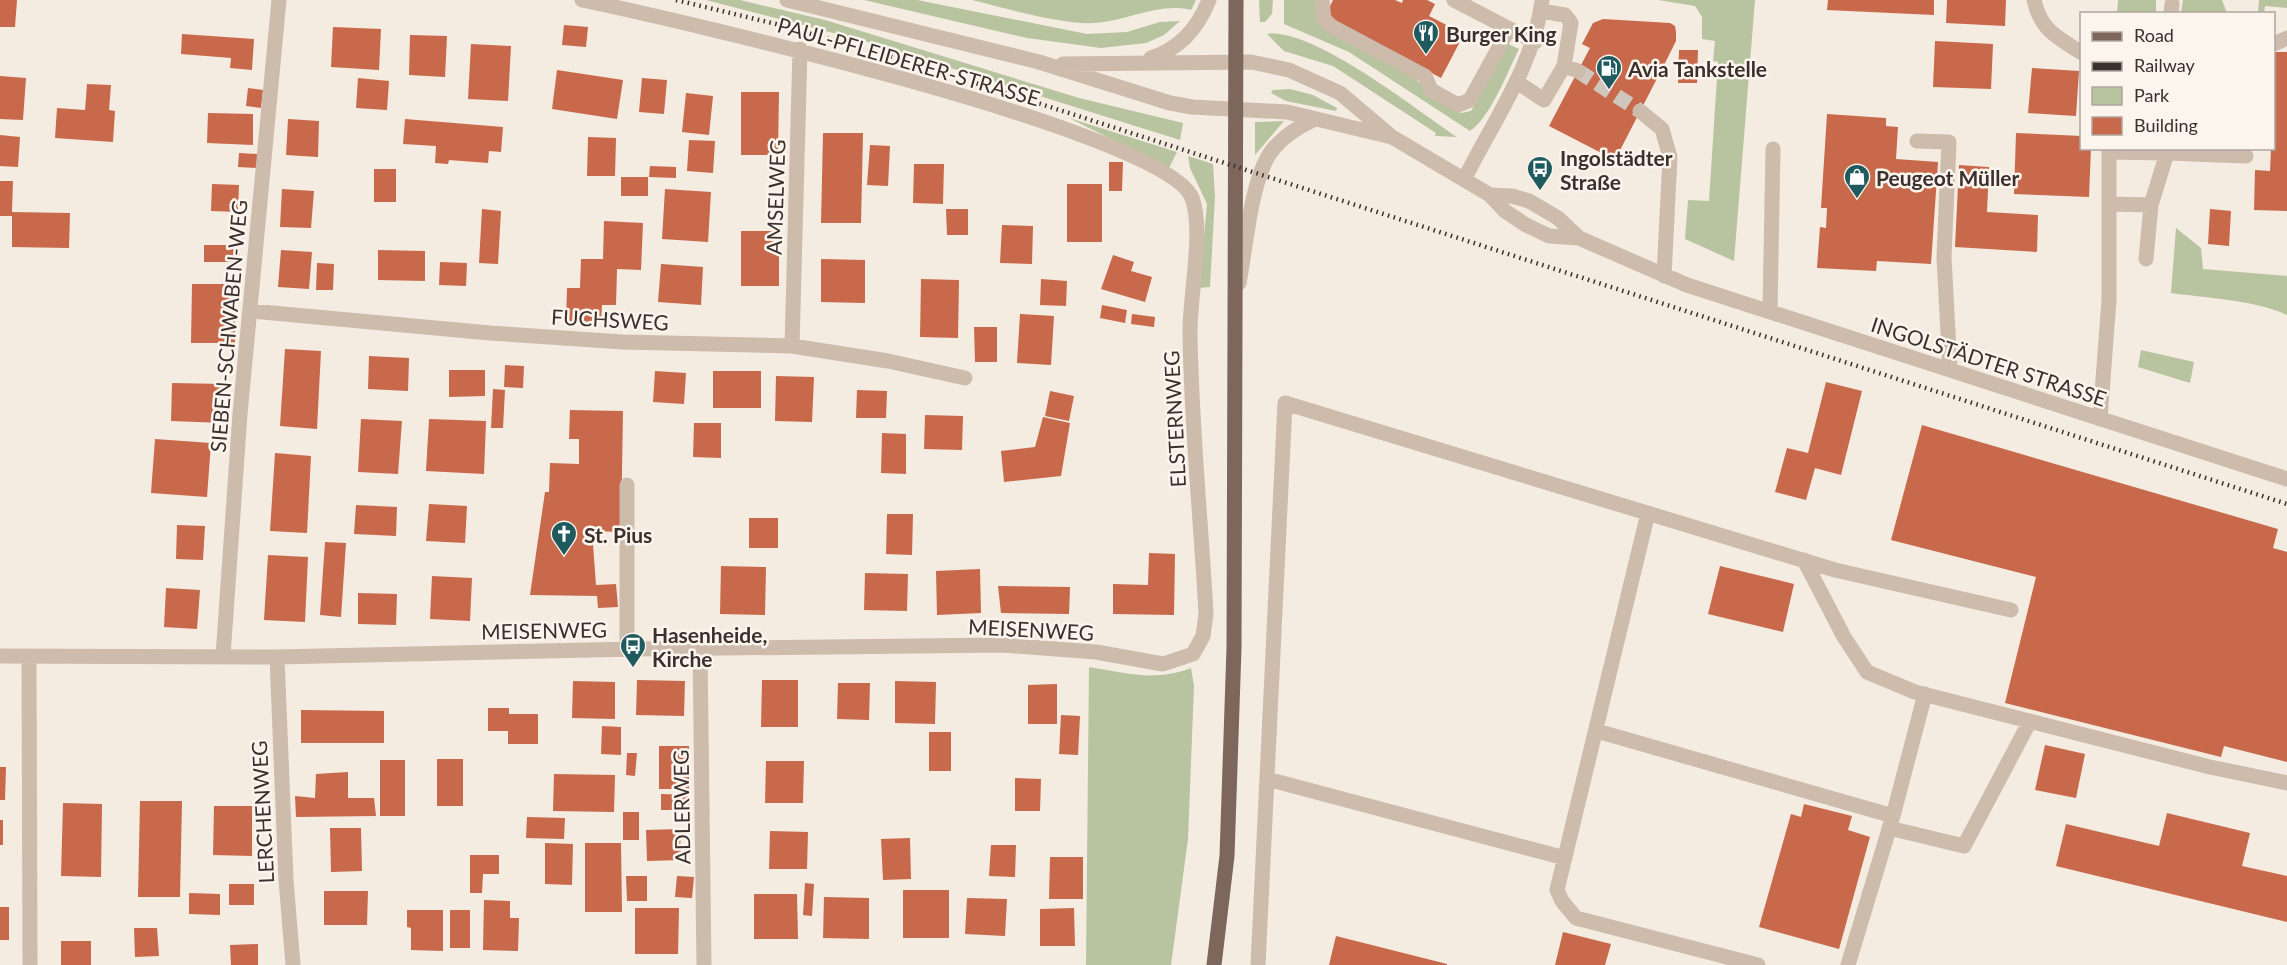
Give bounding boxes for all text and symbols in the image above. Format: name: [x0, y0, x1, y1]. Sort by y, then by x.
street label: PAUL-PFLEIDERER-STRASSE: [775, 12, 1043, 110]
legend: [2080, 12, 2275, 150]
restaurant icon: Burger King: [1411, 18, 1441, 56]
place label: Burger King: [1446, 21, 1556, 46]
text: Road: [2134, 24, 2174, 46]
fuel station icon: Avia Tankstelle: [1594, 53, 1624, 91]
text: Railway: [2134, 54, 2195, 76]
place label: Avia Tankstelle: [1627, 56, 1767, 81]
text: Park: [2134, 84, 2170, 106]
text: Building: [2134, 114, 2198, 136]
street label: AMSELWEG: [760, 139, 790, 255]
place label: Ingolstädter Straße: [1560, 145, 1673, 194]
bus stop icon: Ingolstädter Straße: [1525, 154, 1555, 192]
shop icon: Peugeot Müller: [1842, 162, 1872, 200]
place label: Peugeot Müller: [1876, 165, 2020, 190]
street label: SIEBEN-SCHWABEN-WEG: [204, 199, 252, 453]
street label: FUCHSWEG: [551, 303, 669, 335]
street label: INGOLSTÄDTER STRASSE: [1868, 311, 2110, 411]
street label: ELSTERNWEG: [1158, 350, 1190, 488]
church icon: St. Pius: [549, 519, 579, 557]
place label: St. Pius: [584, 522, 652, 547]
street label: MEISENWEG: [967, 613, 1095, 645]
street label: MEISENWEG: [481, 616, 607, 644]
place label: Hasenheide, Kirche: [652, 622, 767, 671]
bus stop icon: Hasenheide, Kirche: [618, 631, 648, 669]
street label: LERCHENWEG: [246, 740, 278, 884]
street label: ADLERWEG: [667, 749, 695, 865]

